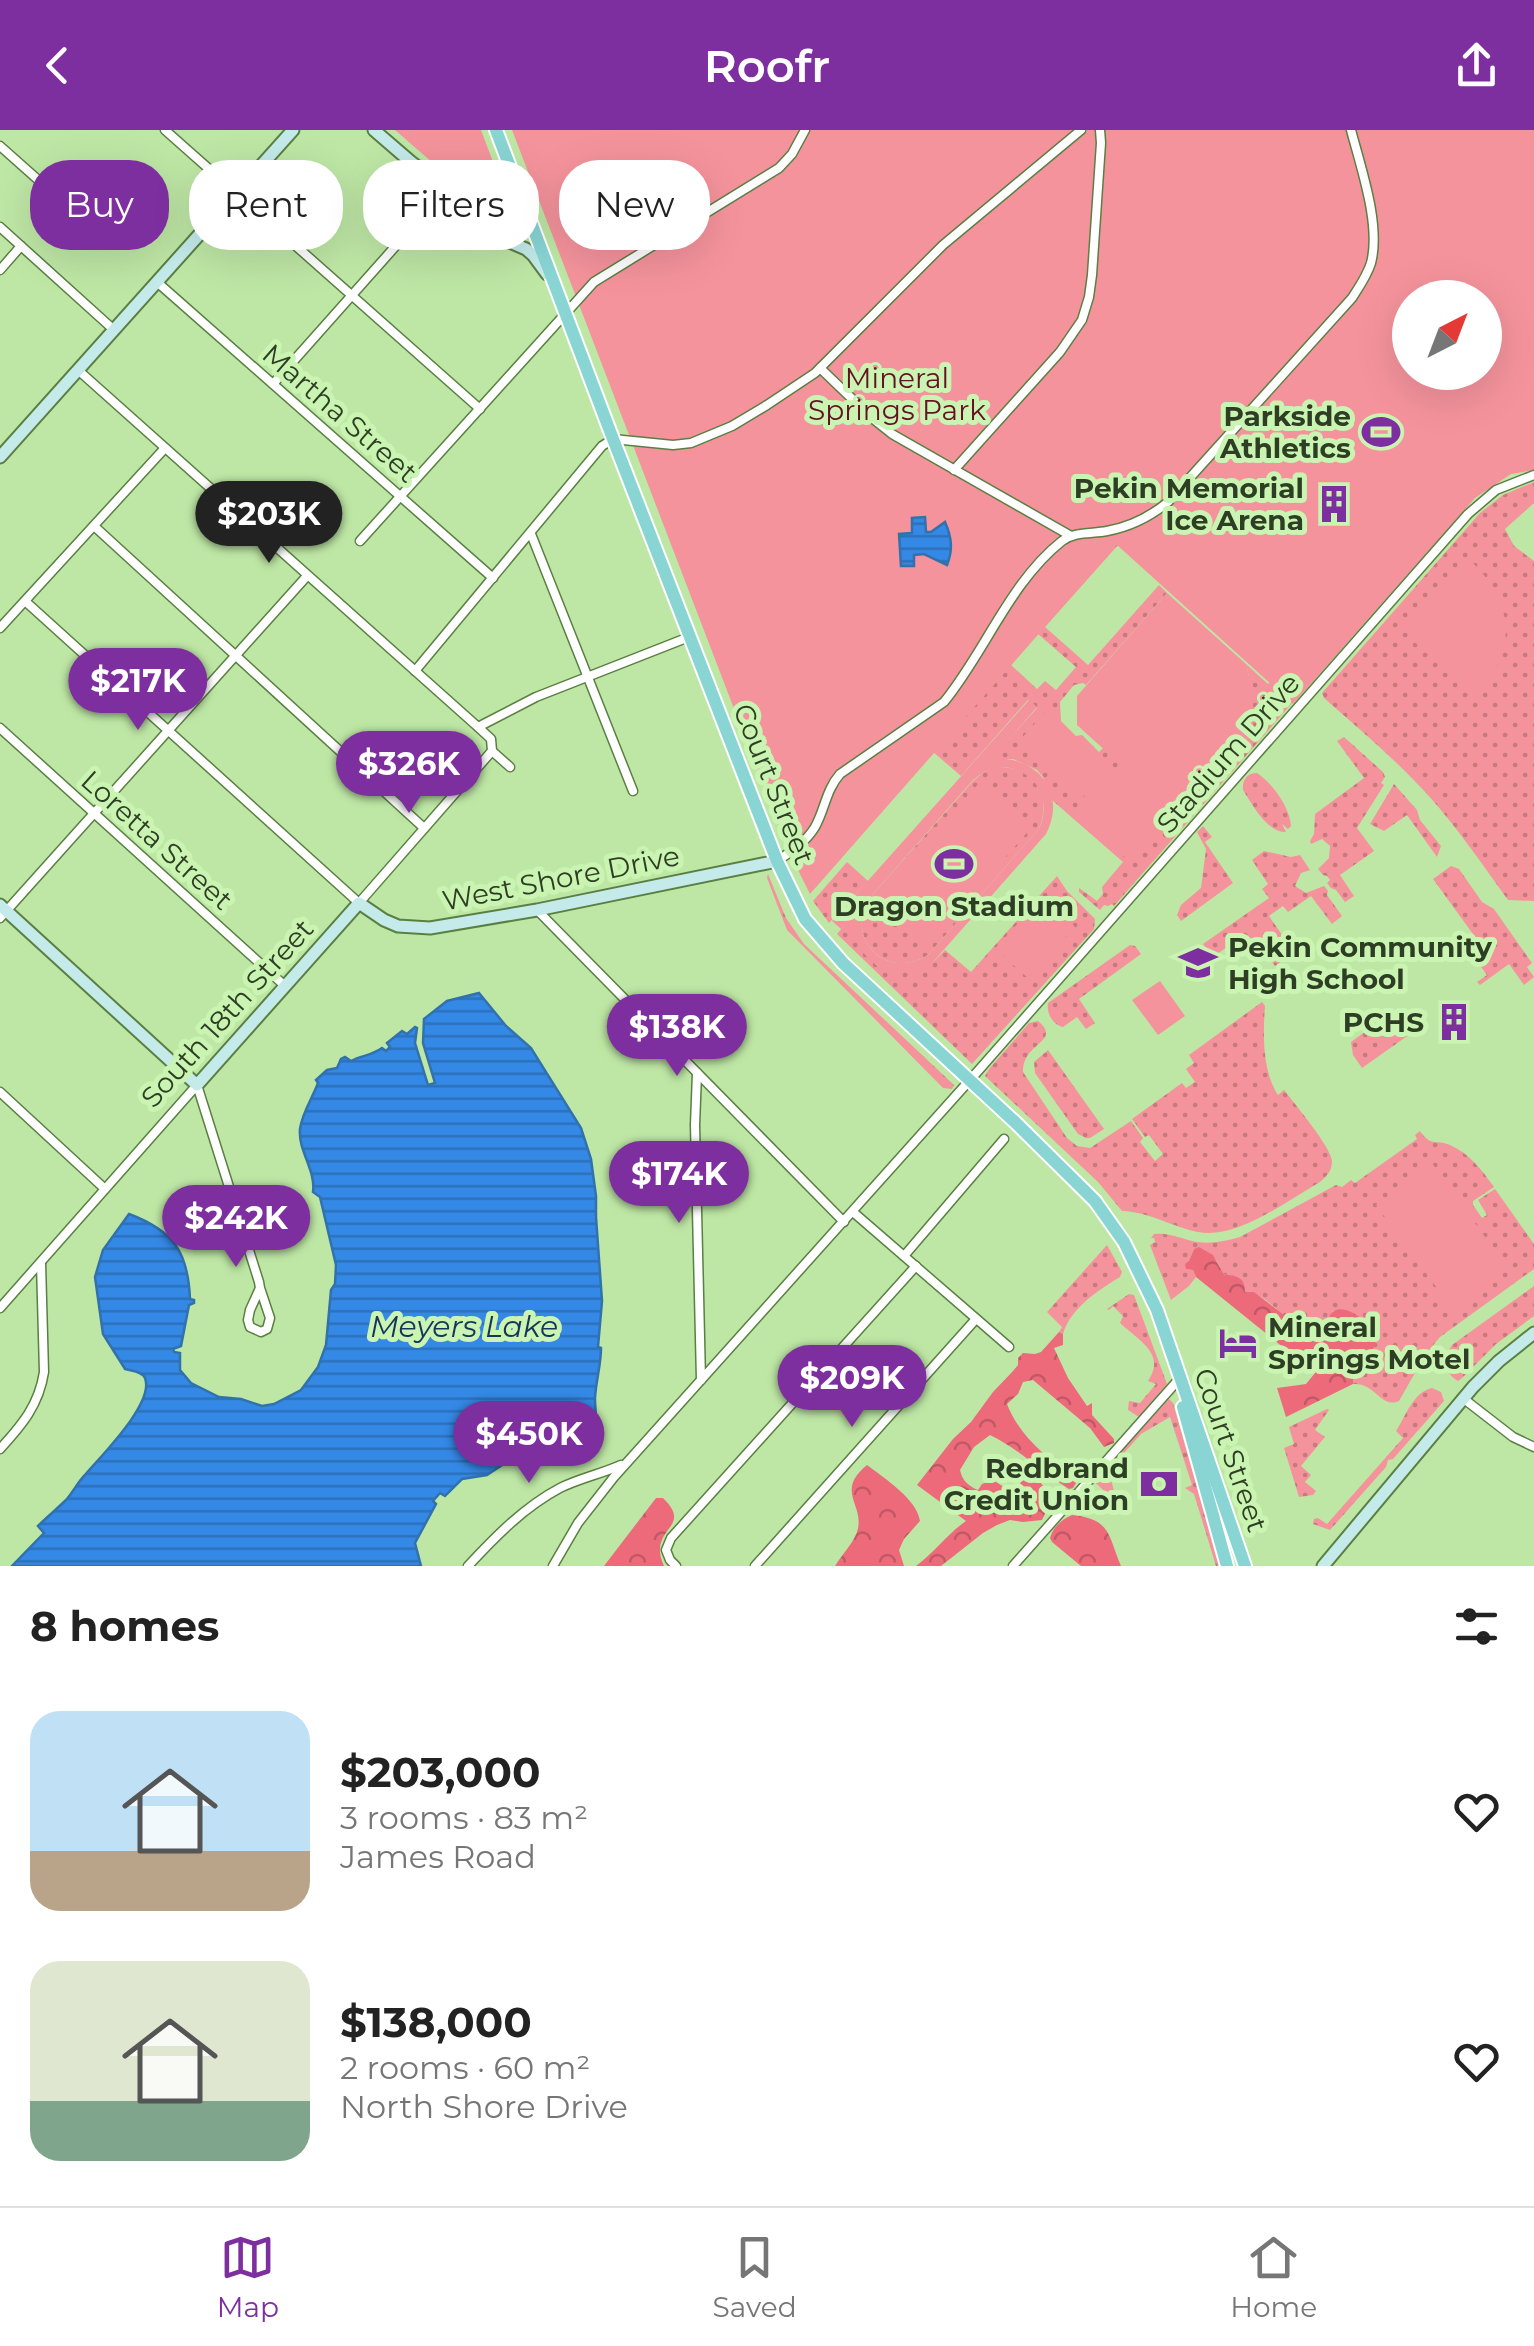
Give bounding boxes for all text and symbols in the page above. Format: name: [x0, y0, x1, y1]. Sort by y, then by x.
icon: back: [30, 38, 85, 93]
text: Roofr: [704, 38, 830, 93]
icon: share: [1449, 38, 1504, 93]
chip: Buy: [30, 160, 169, 250]
chip: Rent: [189, 160, 343, 250]
chip: Filters: [363, 160, 539, 250]
chip: New: [559, 160, 710, 250]
north arrow: [1392, 280, 1502, 390]
map controls: [1392, 280, 1502, 390]
street label: Martha Street: [256, 337, 424, 489]
park label: Mineral Springs Park: [808, 361, 986, 427]
place label: Parkside Athletics: [1219, 399, 1351, 465]
sports icon: Parkside Athletics: [1360, 411, 1402, 453]
place label: Pekin Memorial Ice Arena: [1074, 471, 1304, 537]
pin: $203K: [199, 481, 339, 566]
building icon: Pekin Memorial Ice Arena: [1313, 483, 1355, 525]
text: $203K: [217, 494, 321, 533]
pin: $217K: [68, 648, 208, 733]
text: $217K: [90, 661, 186, 700]
street label: Stadium Drive: [1149, 666, 1307, 840]
street label: Court Street: [726, 699, 822, 869]
pin: $326K: [339, 731, 479, 816]
text: $326K: [358, 744, 460, 783]
street label: Loretta Street: [74, 763, 240, 917]
street label: West Shore Drive: [439, 838, 683, 918]
sports icon: Dragon Stadium: [933, 843, 975, 885]
place label: Dragon Stadium: [834, 889, 1074, 923]
street label: South 18th Street: [134, 912, 320, 1114]
place label: Pekin Community High School: [1228, 930, 1492, 996]
school or university icon: Pekin Community High School: [1177, 942, 1219, 984]
pin: $138K: [607, 994, 747, 1079]
building icon: PCHS: [1433, 1001, 1475, 1043]
place label: PCHS: [1343, 1005, 1424, 1039]
text: $138K: [629, 1007, 725, 1046]
pin: $174K: [609, 1141, 749, 1226]
text: $174K: [631, 1154, 727, 1193]
pin: $242K: [166, 1185, 306, 1270]
text: $242K: [184, 1198, 288, 1237]
water label: Meyers Lake: [370, 1308, 558, 1345]
place label: Mineral Springs Motel: [1268, 1310, 1470, 1376]
hotel icon: Mineral Springs Motel: [1217, 1322, 1259, 1364]
pin: $209K: [782, 1345, 922, 1430]
text: $209K: [799, 1358, 905, 1397]
street label: Court Street: [1187, 1364, 1275, 1536]
pin: $450K: [459, 1401, 599, 1486]
text: $450K: [475, 1414, 583, 1453]
place label: Redbrand Credit Union: [944, 1451, 1129, 1517]
bank icon: Redbrand Credit Union: [1138, 1463, 1180, 1505]
icon: filters: [1449, 1599, 1504, 1654]
text: 8 homes: [30, 1600, 219, 1652]
text: $203,000: [340, 1746, 541, 1798]
icon: home: [110, 1751, 230, 1871]
icon: heart: [1449, 1784, 1504, 1839]
text: 3 rooms · 83 m²: [340, 1798, 588, 1837]
text: James Road: [340, 1837, 536, 1876]
text: $138,000: [340, 1996, 532, 2048]
icon: home: [110, 2001, 230, 2121]
icon: heart: [1449, 2034, 1504, 2089]
text: 2 rooms · 60 m²: [340, 2048, 590, 2087]
text: North Shore Drive: [340, 2087, 628, 2126]
tab: Map: [217, 2230, 279, 2324]
tab: Saved: [713, 2230, 797, 2324]
tab: Home: [1230, 2230, 1317, 2324]

